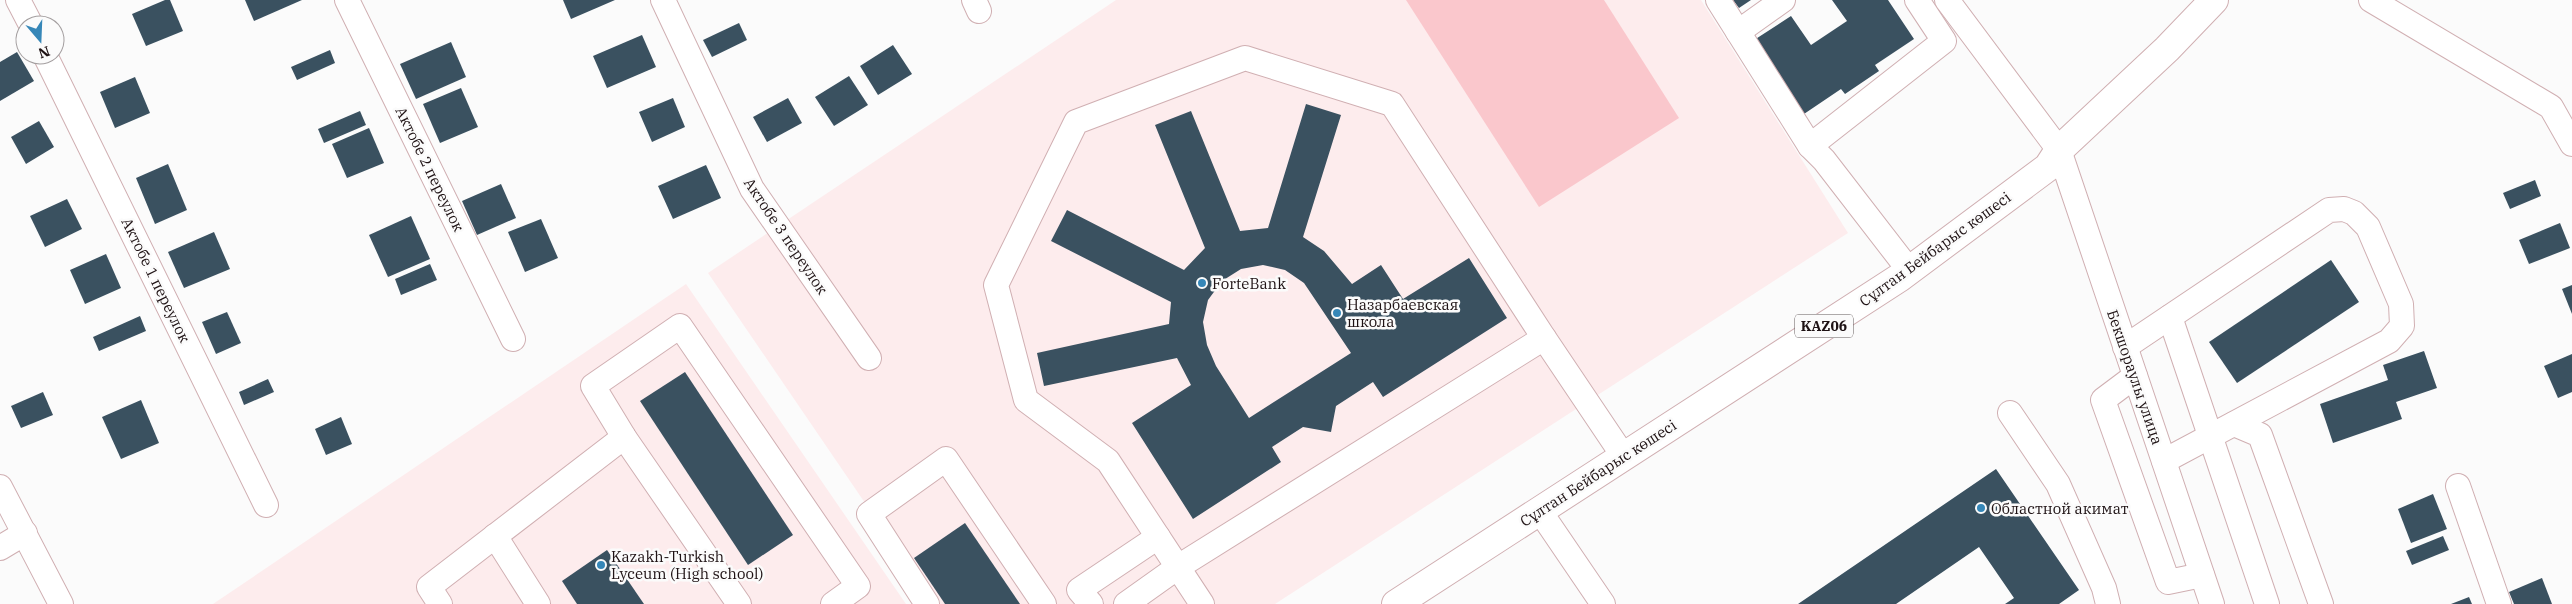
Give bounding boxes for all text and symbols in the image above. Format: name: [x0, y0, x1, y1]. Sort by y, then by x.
north arrow: [15, 15, 65, 65]
text: N: [36, 42, 52, 63]
street label: Актобе 2 переулок: [392, 103, 469, 235]
street label: Актобе 3 переулок: [740, 174, 832, 298]
street label: Сұлтан Бейбарыс көшесі: [1856, 187, 2015, 310]
street label: Актобе 1 переулок: [118, 214, 195, 346]
place label: ForteBank: [1212, 274, 1286, 293]
marker: ForteBank: [1196, 277, 1208, 289]
place label: Назарбаевская школа: [1347, 295, 1458, 331]
marker: Назарбаевская школа: [1331, 307, 1343, 319]
street label: Бекшораулы улица: [2103, 307, 2167, 447]
road number: KAZ06: [1795, 314, 1853, 338]
street label: Сұлтан Бейбарыс көшесі: [1516, 415, 1680, 531]
place label: Областной акимат: [1991, 499, 2129, 518]
marker: Областной акимат: [1975, 502, 1987, 514]
place label: Kazakh-Turkish Lyceum (High school): [611, 547, 763, 583]
marker: Kazakh-Turkish Lyceum (High school): [595, 559, 607, 571]

